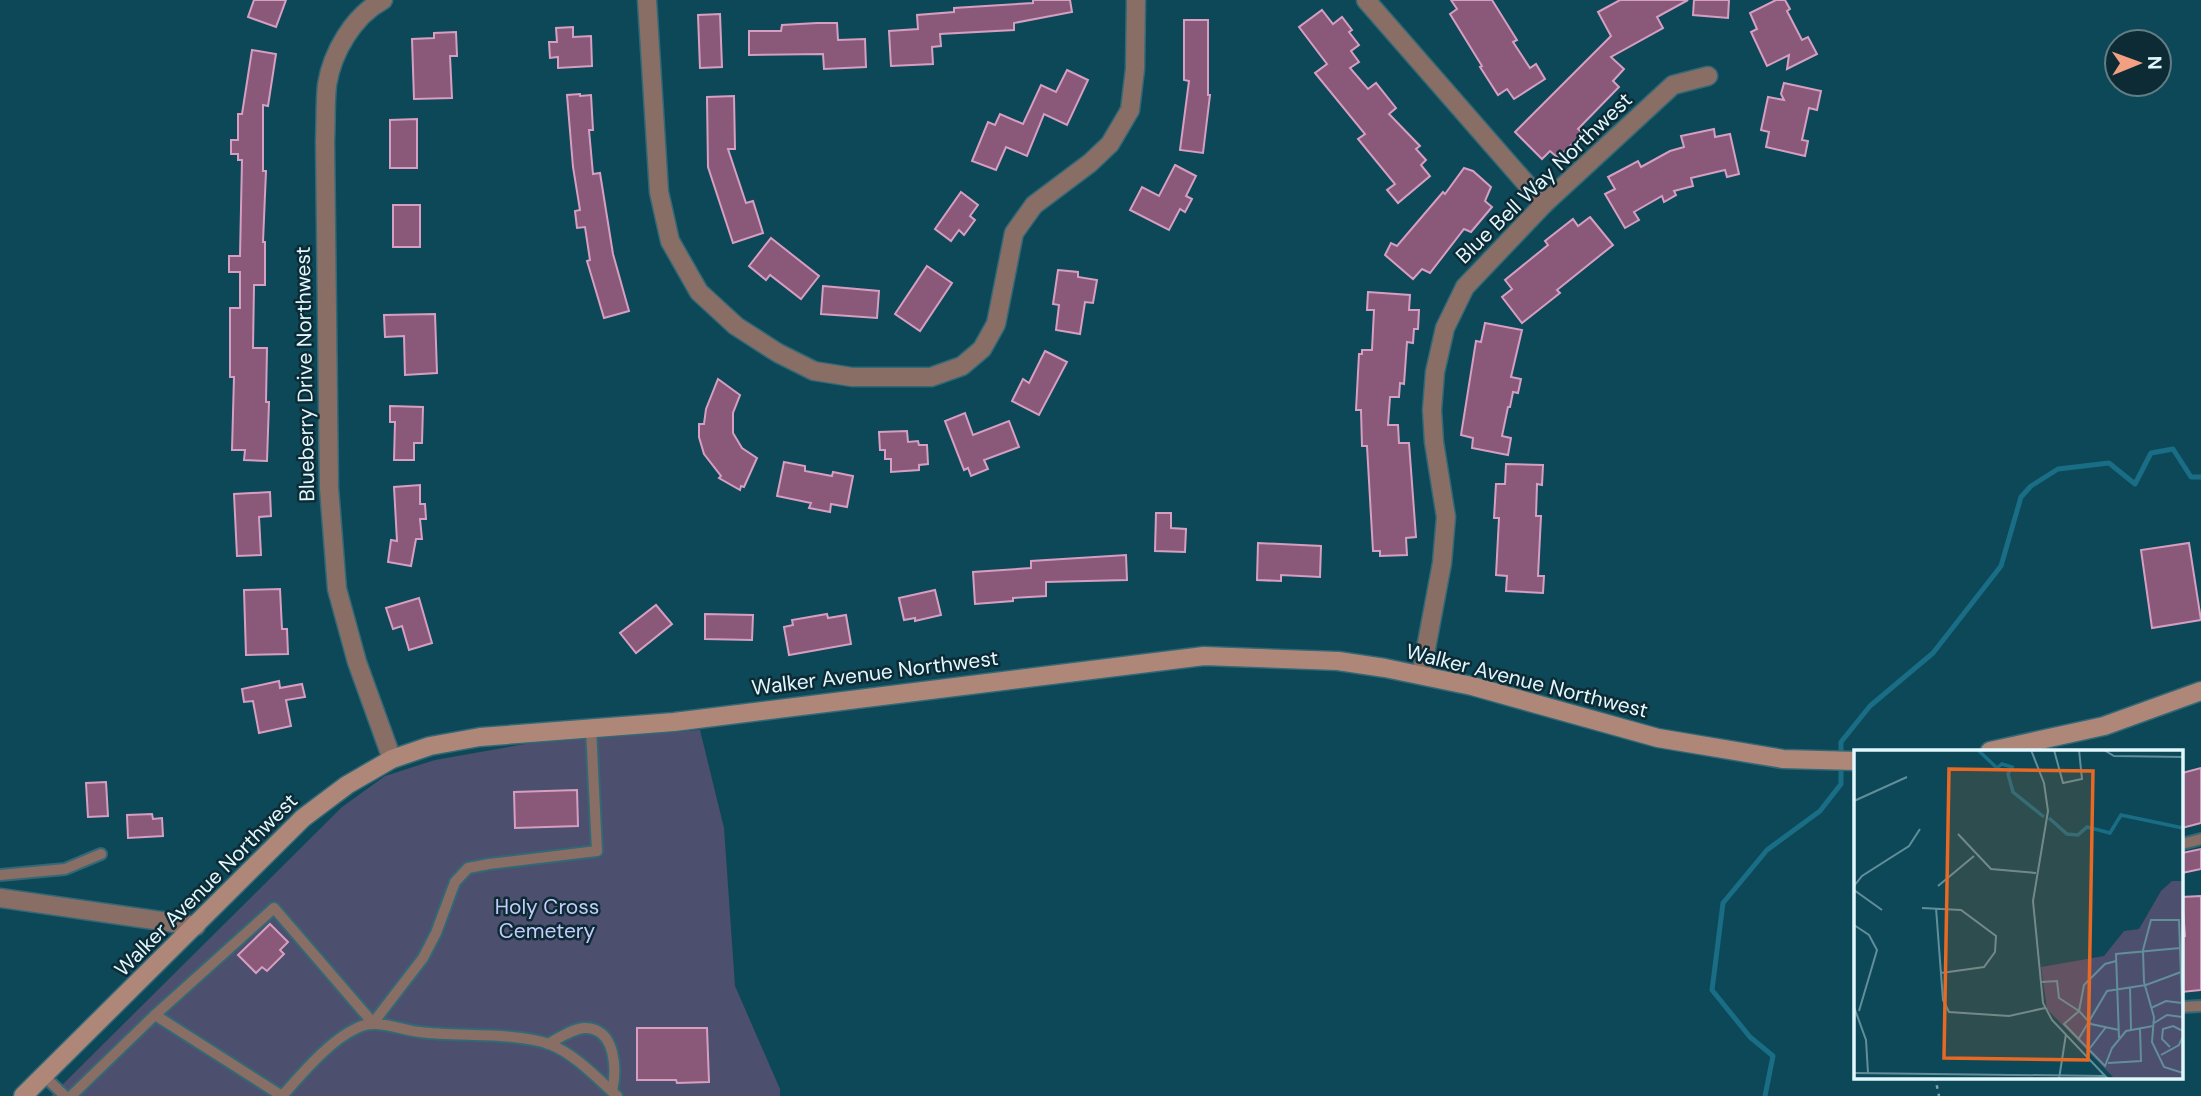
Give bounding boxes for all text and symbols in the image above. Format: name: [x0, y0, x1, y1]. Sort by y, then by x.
north arrow: [2103, 28, 2173, 98]
text: N: [2142, 56, 2167, 70]
street label: Blue Bell Way Northwest: [1450, 86, 1638, 270]
street label: Blueberry Drive Northwest: [289, 246, 321, 502]
street label: Walker Avenue Northwest: [1403, 637, 1651, 725]
street label: Walker Avenue Northwest: [750, 644, 1000, 702]
inset map: [1854, 750, 2184, 1078]
street label: Walker Avenue Northwest: [108, 787, 304, 983]
park label: Holy Cross Cemetery: [495, 893, 599, 945]

